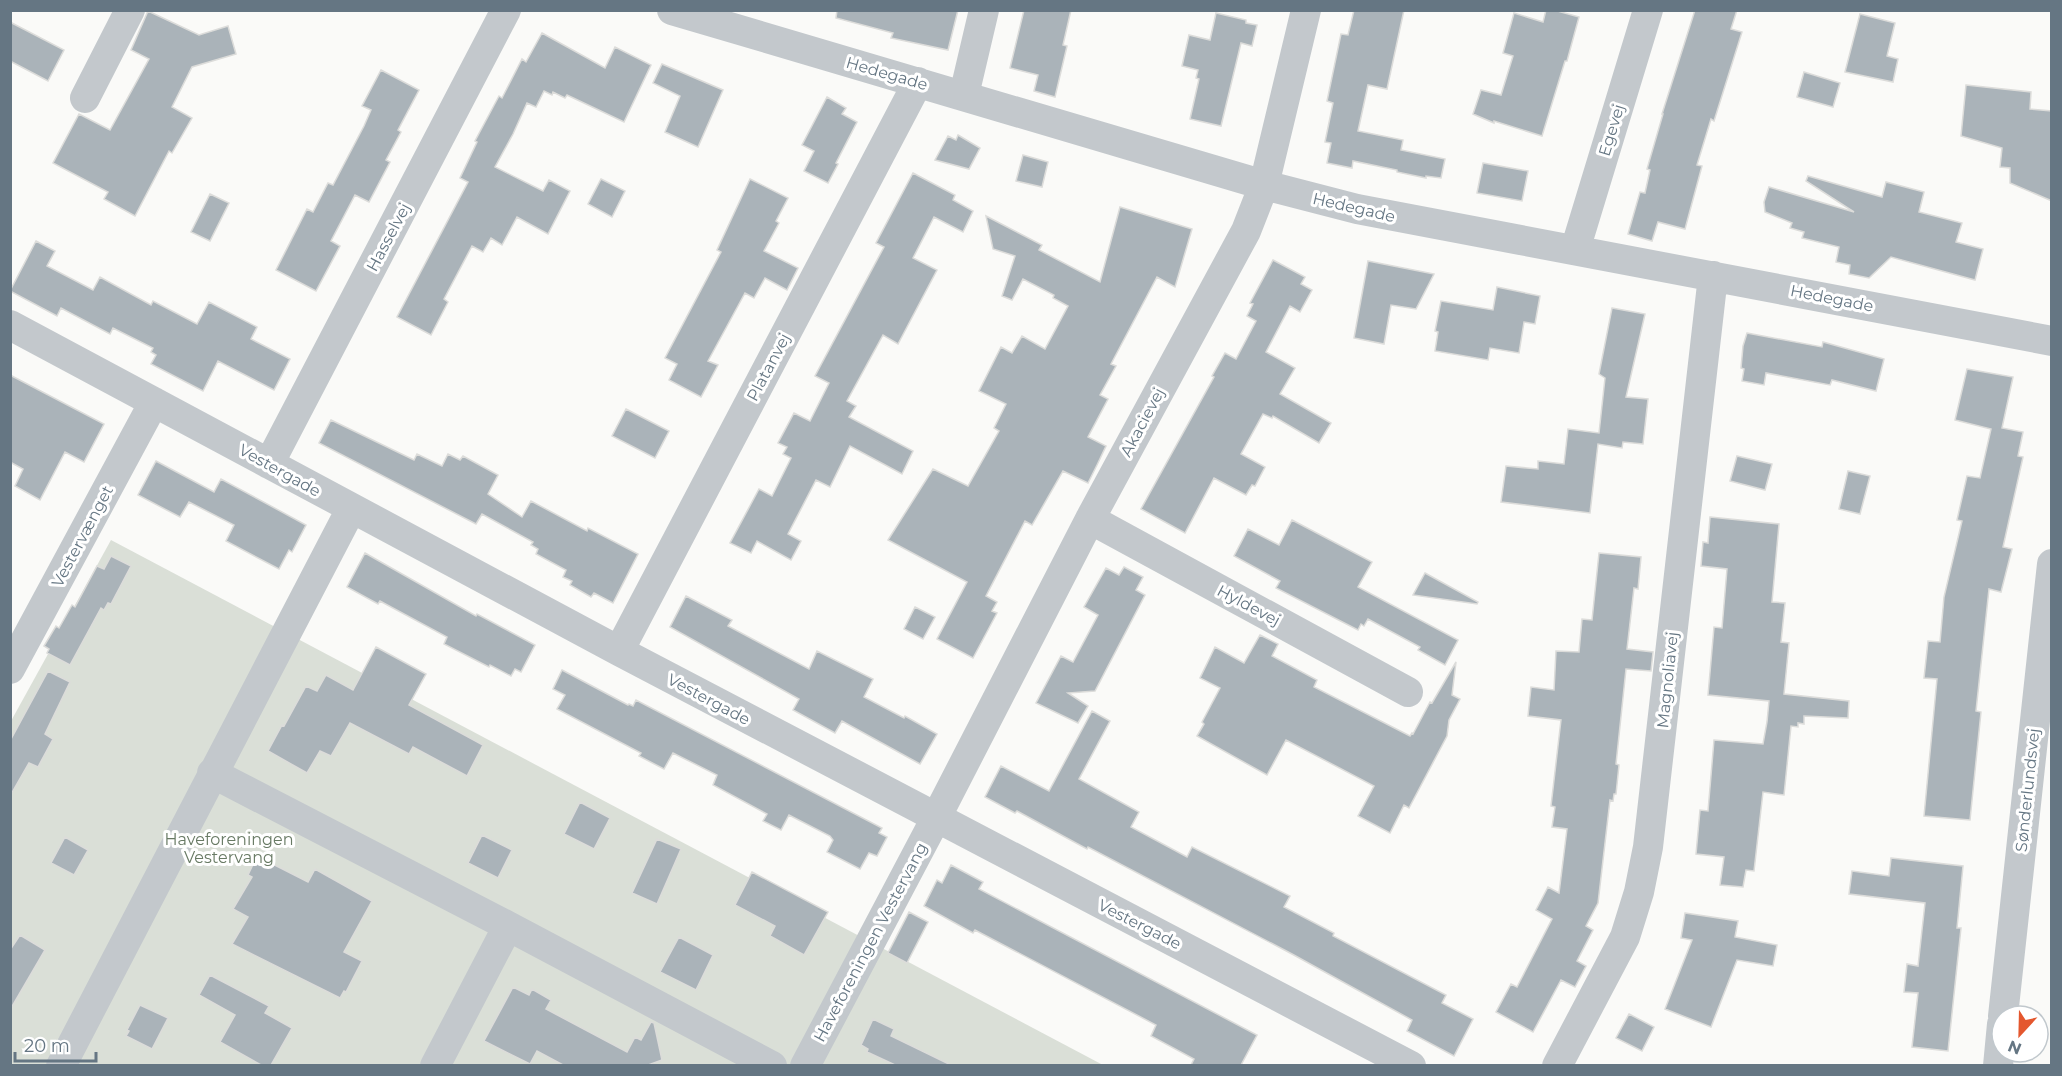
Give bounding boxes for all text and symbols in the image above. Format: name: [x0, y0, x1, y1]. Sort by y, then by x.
street label: Hedegade: [844, 53, 930, 94]
street label: Egevej: [1595, 102, 1628, 158]
street label: Hedegade: [1311, 189, 1397, 226]
street label: Hasselvej: [363, 200, 414, 275]
street label: Hedegade: [1789, 281, 1875, 316]
street label: Platanvej: [743, 330, 794, 404]
street label: Akacievej: [1116, 384, 1169, 460]
street label: Vestergade: [235, 440, 324, 501]
street label: Vestervænget: [48, 482, 117, 590]
street label: Hyldevej: [1214, 581, 1284, 630]
street label: Magnoliavej: [1653, 631, 1682, 729]
street label: Vestergade: [664, 670, 753, 729]
street label: Sønderlundsvej: [2012, 727, 2043, 853]
park label: Haveforeningen Vestervang: [165, 830, 293, 867]
street label: Haveforeningen Vestervang: [810, 839, 931, 1045]
street label: Vestergade: [1095, 895, 1185, 954]
north arrow: [1990, 1004, 2050, 1064]
scale bar: [15, 1025, 96, 1063]
text: 20 m: [24, 1035, 70, 1057]
text: N: [2005, 1036, 2024, 1059]

